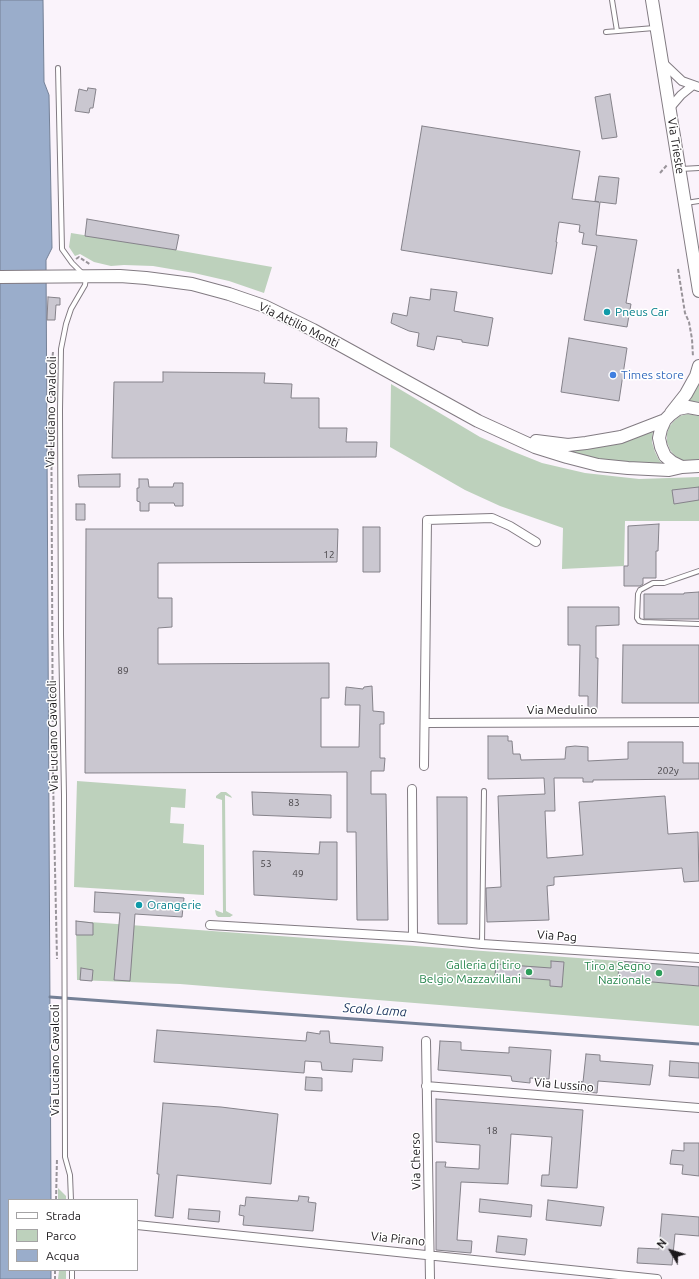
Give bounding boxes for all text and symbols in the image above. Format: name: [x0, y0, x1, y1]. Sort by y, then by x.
street label: Via Trieste: [664, 117, 688, 175]
street label: Via Attilio Monti: [256, 299, 342, 351]
place label: Pneus Car: [615, 305, 669, 319]
marker: Pneus Car: [602, 307, 612, 317]
street label: Via Luciano Cavalcoli: [43, 356, 59, 468]
place label: Times store: [621, 368, 684, 382]
marker: Times store: [608, 370, 618, 380]
house number: 12: [323, 549, 335, 561]
house number: 89: [117, 665, 129, 677]
street label: Via Luciano Cavalcoli: [45, 680, 61, 792]
street label: Via Medulino: [527, 703, 597, 717]
house number: 202y: [657, 765, 679, 777]
house number: 83: [288, 797, 300, 809]
house number: 53: [260, 858, 272, 870]
house number: 49: [292, 868, 304, 880]
place label: Orangerie: [147, 898, 201, 912]
marker: Orangerie: [134, 900, 144, 910]
street label: Via Pag: [537, 927, 577, 945]
place label: Galleria di tiro Belgio Mazzavillani: [419, 958, 521, 986]
place label: Tiro a Segno Nazionale: [584, 959, 651, 987]
marker: Galleria di tiro Belgio Mazzavillani: [524, 967, 534, 977]
marker: Tiro a Segno Nazionale: [654, 968, 664, 978]
water label: Scolo Lama: [343, 1000, 407, 1020]
street label: Via Luciano Cavalcoli: [48, 1004, 62, 1116]
street label: Via Lussino: [533, 1075, 595, 1095]
house number: 18: [486, 1125, 498, 1137]
street label: Via Cherso: [408, 1132, 424, 1190]
legend: [8, 1199, 138, 1271]
text: Strada: [46, 1209, 81, 1222]
text: Parco: [46, 1229, 76, 1242]
street label: Via Pirano: [370, 1229, 426, 1249]
north arrow: [651, 1231, 691, 1271]
text: N: [654, 1237, 669, 1251]
text: Acqua: [46, 1249, 79, 1262]

